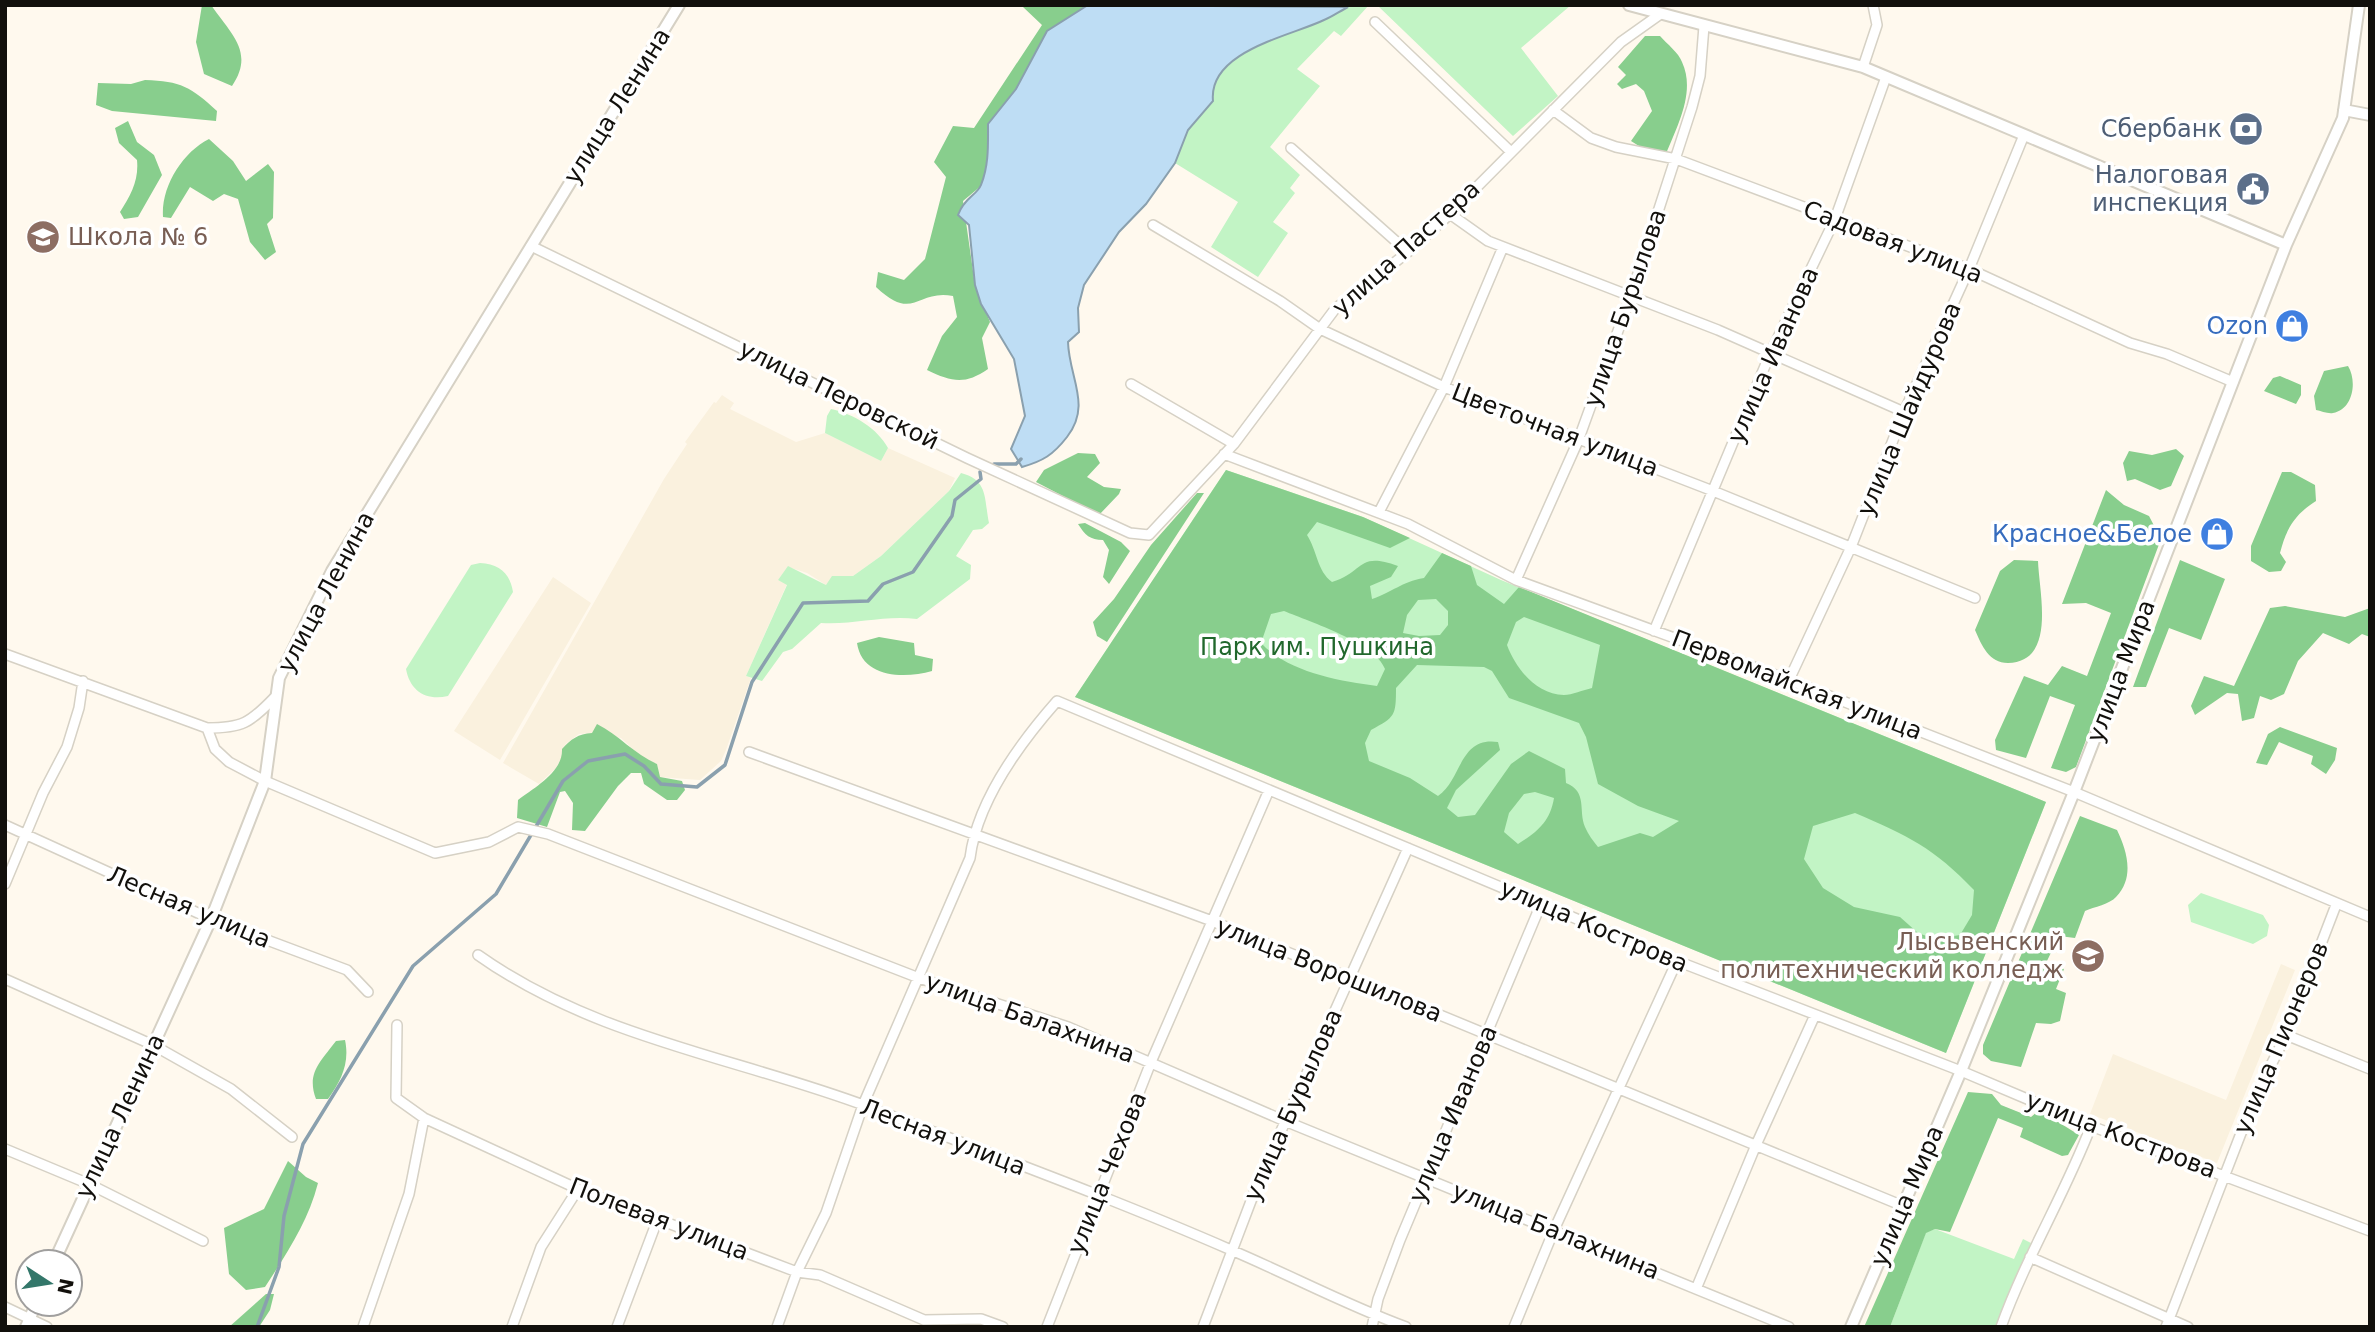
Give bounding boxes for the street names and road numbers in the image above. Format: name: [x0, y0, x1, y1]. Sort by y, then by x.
street label: улица Ленина: [558, 23, 676, 189]
street label: улица Пастера: [1327, 175, 1485, 321]
street label: Садовая улица: [1799, 195, 1987, 289]
street label: улица Бурылова: [1578, 205, 1672, 411]
street label: улица Иванова: [1722, 263, 1824, 447]
street label: улица Шайдурова: [1851, 298, 1967, 520]
street label: улица Перовской: [735, 334, 943, 456]
street label: Цветочная улица: [1448, 378, 1662, 482]
street label: улица Ленина: [272, 507, 380, 677]
street label: улица Мира: [2081, 596, 2161, 746]
street label: Первомайская улица: [1668, 624, 1926, 746]
street label: Лесная улица: [103, 860, 275, 954]
street label: улица Кострова: [1496, 874, 1692, 978]
street label: улица Ворошилова: [1212, 912, 1446, 1028]
street label: улица Пионеров: [2228, 937, 2334, 1139]
street label: улица Балахнина: [921, 967, 1139, 1069]
street label: улица Бурылова: [1238, 1005, 1348, 1205]
street label: улица Иванова: [1403, 1021, 1503, 1207]
street label: улица Ленина: [70, 1029, 170, 1203]
street label: улица Кострова: [2022, 1086, 2220, 1184]
street label: улица Чехова: [1062, 1088, 1152, 1258]
street label: Лесная улица: [856, 1093, 1030, 1181]
street label: улица Мира: [1865, 1121, 1949, 1271]
street label: Полевая улица: [565, 1172, 753, 1266]
street label: улица Балахнина: [1448, 1177, 1664, 1285]

